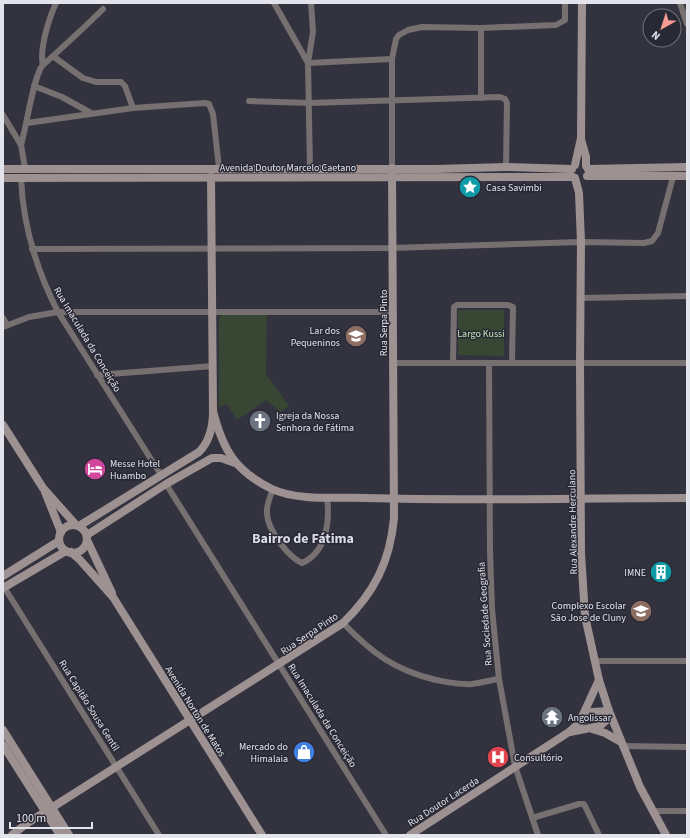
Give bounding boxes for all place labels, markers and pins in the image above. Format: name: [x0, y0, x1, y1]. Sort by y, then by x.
place icon: Casa Savimbi: [457, 174, 483, 200]
place label: Casa Savimbi: [486, 181, 542, 195]
school or university icon: Lar dos Pequeninos: [343, 323, 369, 349]
place label: Lar dos Pequeninos: [291, 324, 340, 350]
church icon: Igreja da Nossa Senhora de Fátima: [247, 408, 273, 434]
place label: Igreja da Nossa Senhora de Fátima: [276, 409, 354, 435]
hotel icon: Messe Hotel Huambo: [82, 456, 108, 482]
place label: Messe Hotel Huambo: [110, 457, 161, 483]
building icon: IMNE: [648, 559, 674, 585]
place label: IMNE: [624, 566, 646, 580]
school or university icon: Complexo Escolar São Jose de Cluny: [628, 598, 654, 624]
place label: Complexo Escolar São Jose de Cluny: [551, 599, 627, 625]
temple icon: Angolissar: [539, 704, 565, 730]
place label: Angolissar: [568, 711, 612, 725]
shop icon: Mercado do Himalaia: [291, 739, 317, 765]
place label: Mercado do Himalaia: [239, 740, 288, 766]
hospital icon: Consultório: [485, 744, 511, 770]
place label: Consultório: [514, 751, 563, 765]

